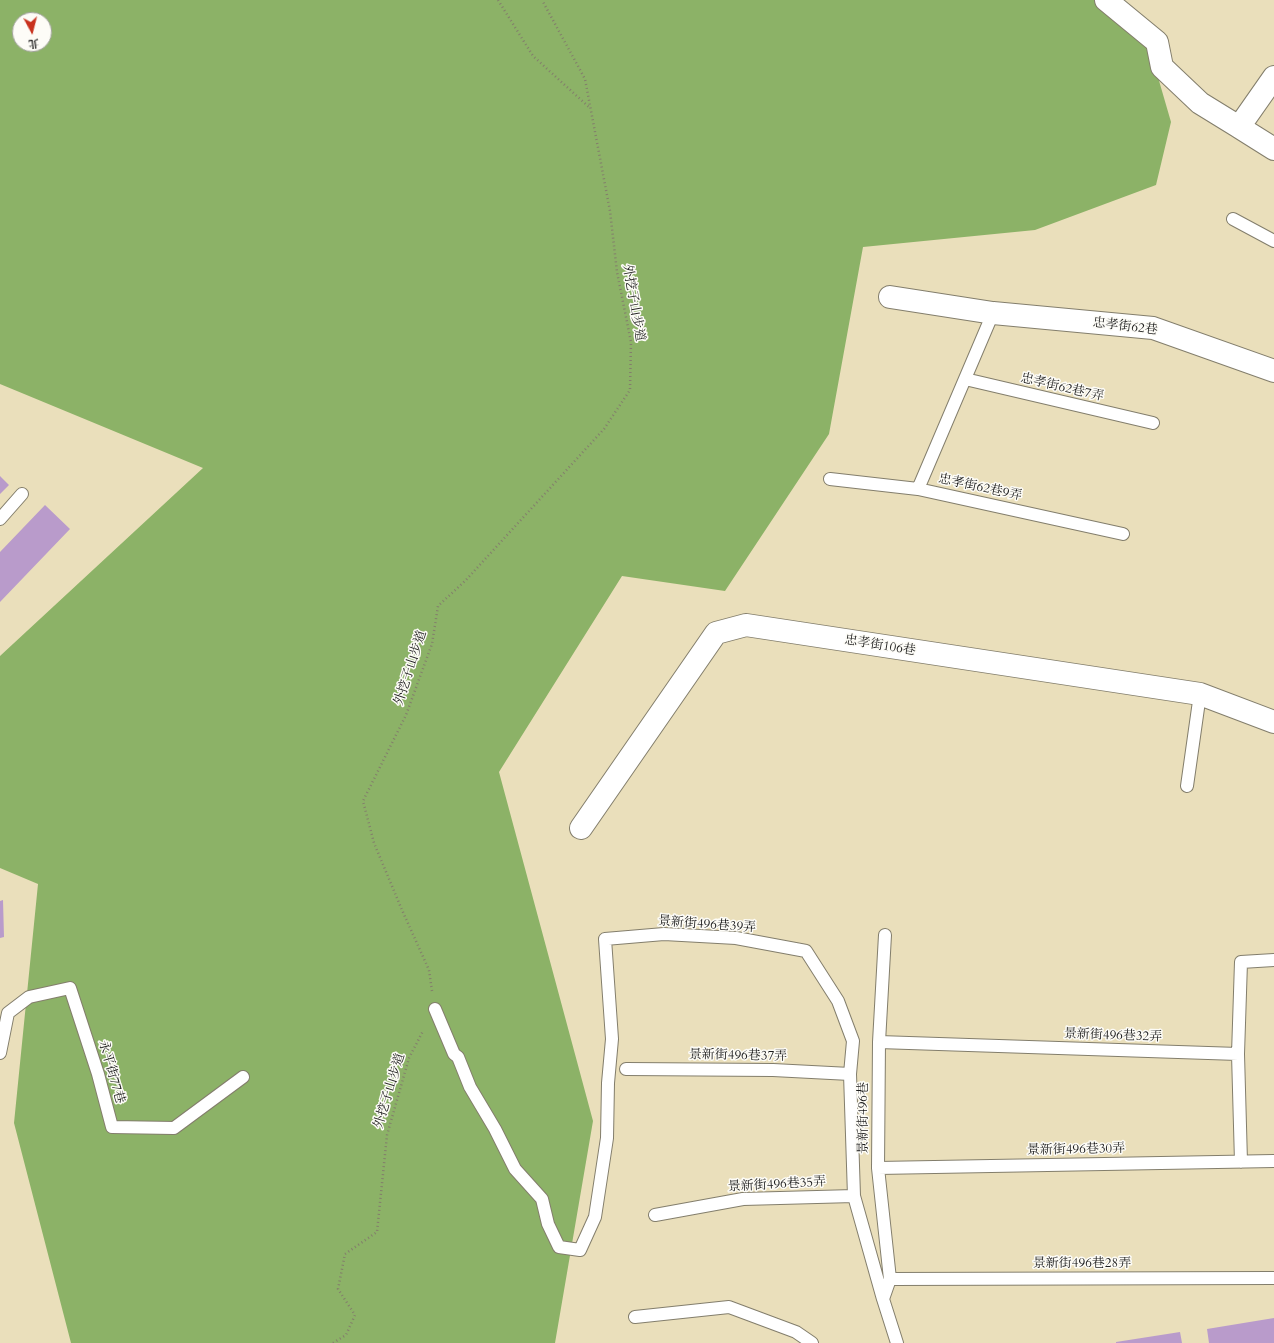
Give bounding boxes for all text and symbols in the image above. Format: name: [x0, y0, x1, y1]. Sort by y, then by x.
north arrow: [12, 12, 52, 52]
text: 北: [27, 35, 40, 52]
street label: 外挖子山步道: [619, 263, 647, 343]
street label: 忠孝街62巷: [1092, 315, 1158, 339]
street label: 忠孝街62巷7弄: [1019, 371, 1105, 405]
street label: 忠孝街62巷9弄: [937, 472, 1023, 504]
street label: 外挖子山步道: [392, 628, 430, 708]
street label: 忠孝街106巷: [843, 633, 917, 659]
street label: 景新街496巷39弄: [657, 914, 757, 936]
street label: 景新街496巷32弄: [1064, 1026, 1162, 1046]
street label: 永平街77巷: [95, 1038, 127, 1106]
street label: 景新街496巷37弄: [689, 1047, 787, 1065]
street label: 外挖子山步道: [371, 1051, 409, 1131]
street label: 景新街496巷: [856, 1082, 872, 1154]
street label: 景新街496巷30弄: [1027, 1141, 1125, 1159]
street label: 景新街496巷35弄: [728, 1175, 826, 1195]
street label: 景新街496巷28弄: [1033, 1256, 1131, 1272]

